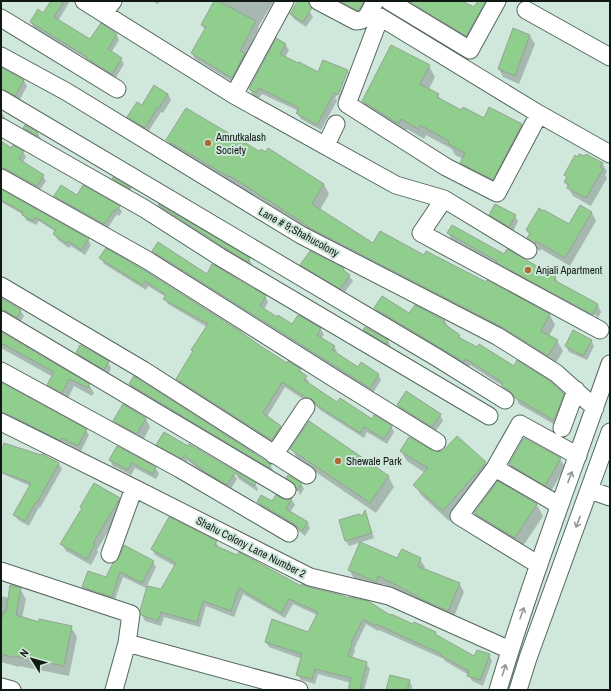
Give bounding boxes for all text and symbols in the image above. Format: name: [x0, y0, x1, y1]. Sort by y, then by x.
place label: Amrutkalash Society: [215, 130, 266, 157]
marker: Amrutkalash Society: [203, 138, 213, 148]
street label: Lane # 9;Shahucolony: [256, 204, 342, 260]
place label: Anjali Apartment: [535, 263, 603, 277]
marker: Anjali Apartment: [523, 265, 533, 275]
place label: Shewale Park: [346, 454, 402, 468]
marker: Shewale Park: [333, 456, 343, 466]
one-way arrow: [566, 471, 574, 483]
street label: Shahu Colony Lane Number 2: [194, 513, 308, 581]
one-way arrow: [573, 515, 581, 527]
one-way arrow: [519, 607, 527, 619]
north arrow: [12, 639, 52, 679]
text: N: [16, 646, 32, 660]
one-way arrow: [501, 664, 508, 677]

